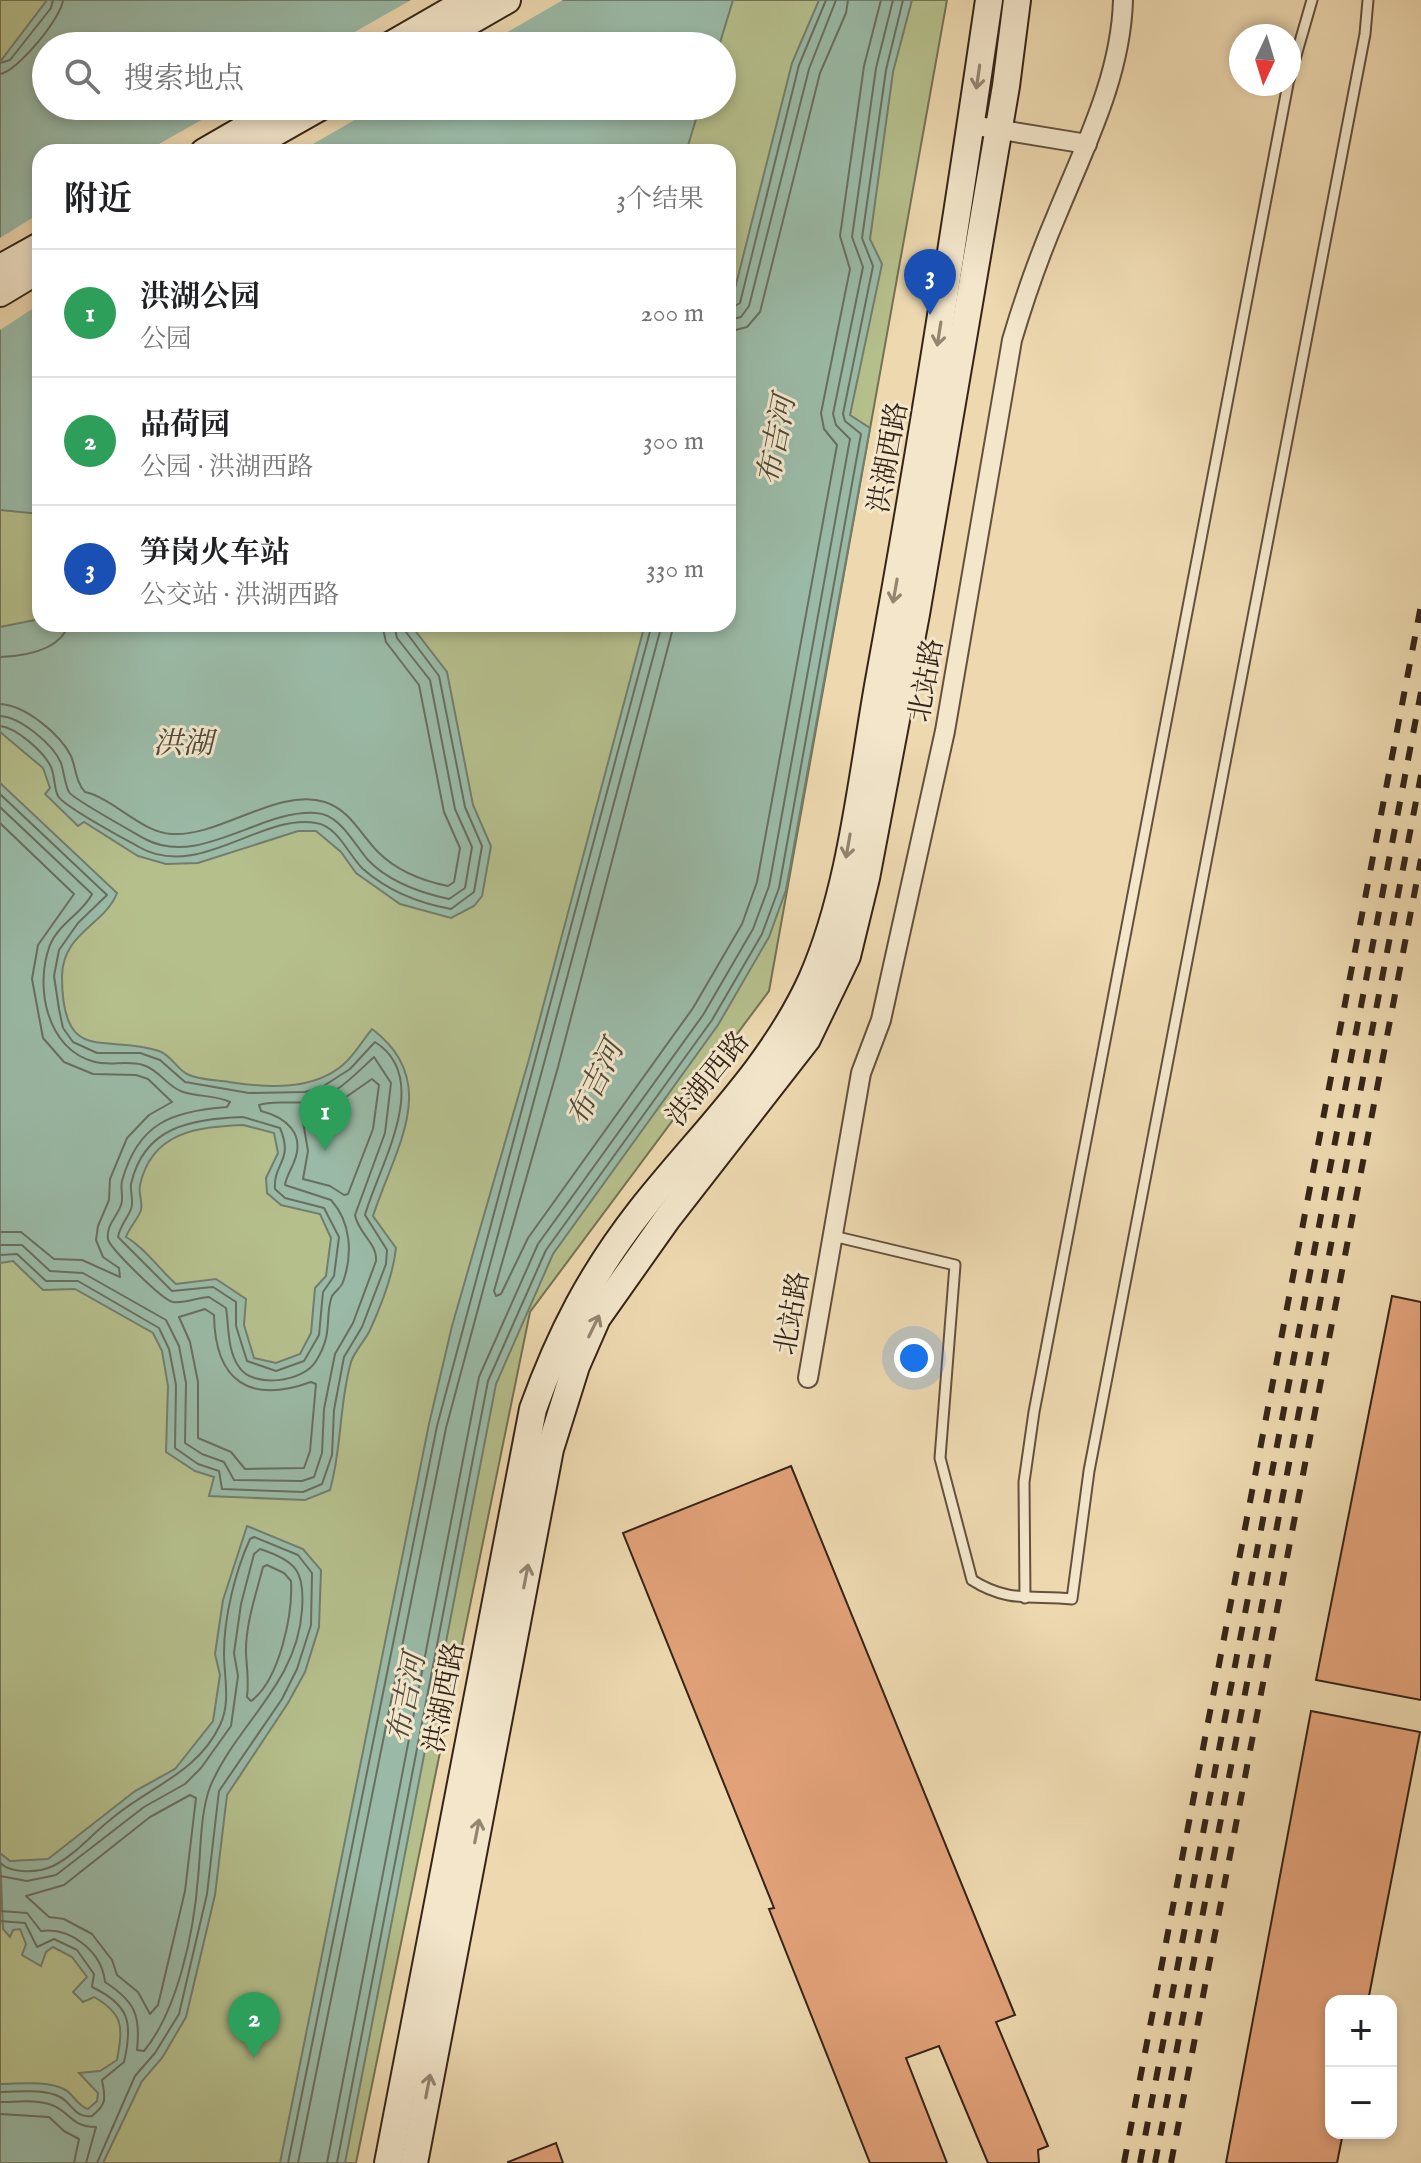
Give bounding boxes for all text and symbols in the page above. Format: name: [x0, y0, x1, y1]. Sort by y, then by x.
north arrow: [1229, 24, 1301, 96]
search box: [32, 32, 736, 120]
icon: search: [60, 54, 104, 98]
text: 搜索地点: [124, 61, 244, 99]
one-way arrow: [970, 64, 985, 89]
text: 附近: [64, 179, 132, 222]
text: 3个结果: [616, 183, 704, 216]
pin: 3: [904, 249, 956, 315]
text: 洪湖公园: [140, 279, 260, 317]
text: 1: [85, 297, 95, 330]
text: 200 m: [640, 297, 704, 330]
one-way arrow: [931, 321, 946, 347]
text: 公园: [140, 323, 192, 356]
water label: 布吉河: [751, 388, 806, 488]
street label: 洪湖西路: [863, 399, 916, 516]
text: 品荷园: [140, 407, 230, 445]
text: 2: [84, 425, 96, 458]
text: 300 m: [643, 425, 704, 458]
text: 公园 · 洪湖西路: [140, 451, 313, 484]
text: 笋岗火车站: [140, 535, 290, 573]
text: 3: [85, 553, 95, 586]
text: 330 m: [646, 553, 704, 586]
one-way arrow: [887, 577, 902, 603]
text: 公交站 · 洪湖西路: [140, 579, 339, 612]
street label: 北站路: [903, 636, 952, 725]
water label: 洪湖: [153, 726, 218, 764]
one-way arrow: [840, 833, 855, 858]
street label: 洪湖西路: [660, 1025, 758, 1134]
water label: 布吉河: [560, 1031, 636, 1133]
pin: 1: [299, 1085, 351, 1151]
street label: 北站路: [769, 1269, 818, 1358]
one-way arrow: [587, 1314, 602, 1338]
your location: [894, 1338, 934, 1378]
one-way arrow: [519, 1563, 534, 1589]
street label: 洪湖西路: [418, 1639, 473, 1756]
water label: 布吉河: [381, 1646, 436, 1746]
one-way arrow: [470, 1819, 485, 1844]
pin: 2: [228, 1992, 280, 2058]
map controls: [1325, 1995, 1397, 2139]
button: +: [1325, 1995, 1397, 2067]
button: −: [1325, 2067, 1397, 2139]
one-way arrow: [422, 2074, 437, 2100]

